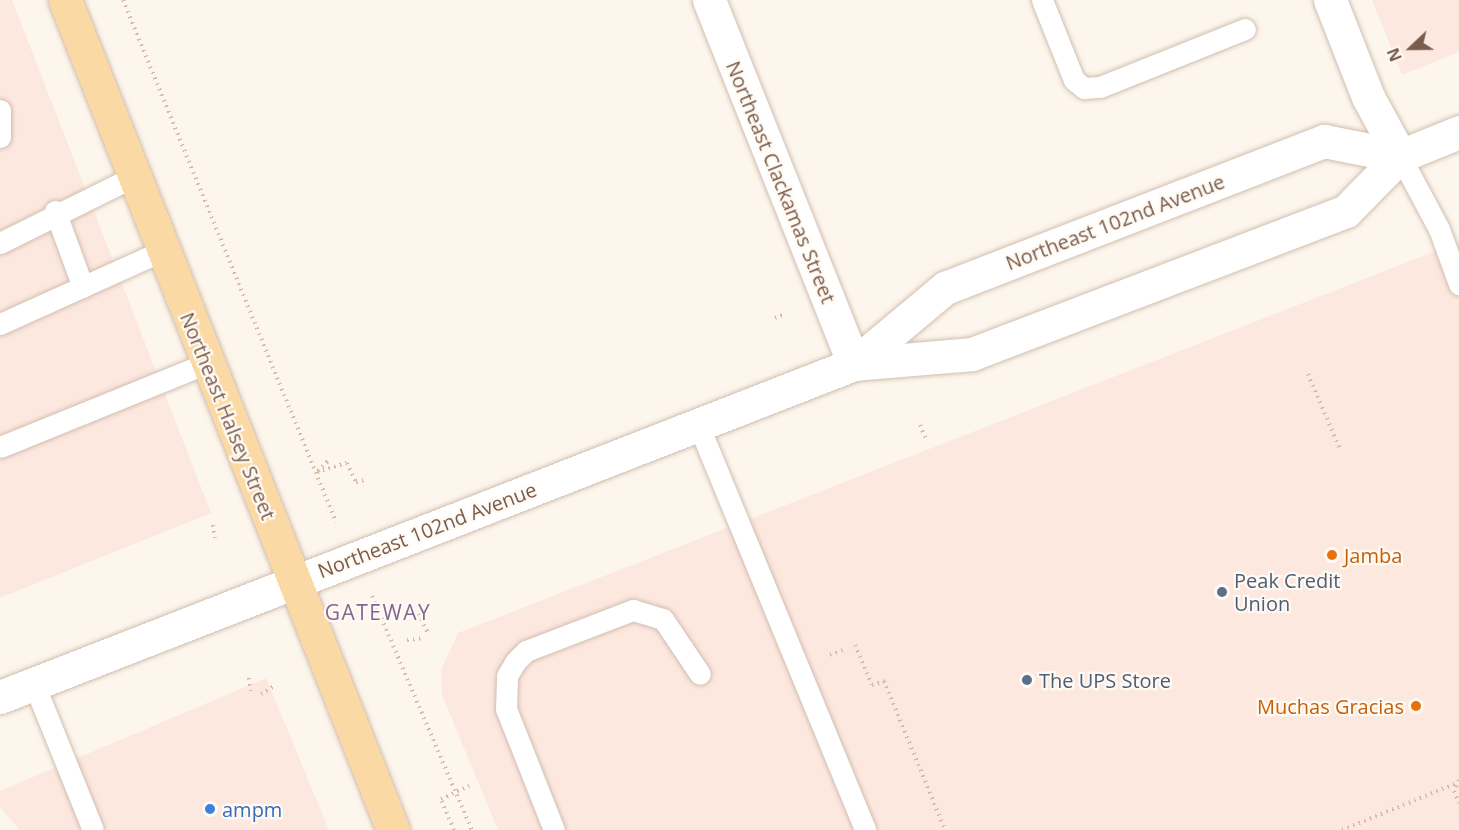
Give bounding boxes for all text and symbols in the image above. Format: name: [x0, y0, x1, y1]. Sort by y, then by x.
north arrow: [1381, 18, 1441, 78]
text: N: [1382, 45, 1407, 65]
street label: Northeast Clackamas Street: [721, 57, 841, 307]
street label: Northeast 102nd Avenue: [1002, 169, 1228, 275]
street label: Northeast Halsey Street: [175, 309, 281, 523]
street label: Northeast 102nd Avenue: [314, 477, 540, 583]
place label: Jamba: [1344, 543, 1402, 567]
marker: Jamba: [1325, 548, 1339, 562]
place label: Peak Credit Union: [1234, 568, 1340, 615]
marker: Peak Credit Union: [1215, 585, 1229, 599]
district label: GATEWAY: [325, 599, 431, 625]
place label: The UPS Store: [1039, 668, 1171, 692]
marker: The UPS Store: [1020, 673, 1034, 687]
place label: Muchas Gracias: [1257, 694, 1404, 718]
marker: Muchas Gracias: [1409, 699, 1423, 713]
place label: ampm: [222, 797, 282, 821]
marker: ampm: [203, 802, 217, 816]

